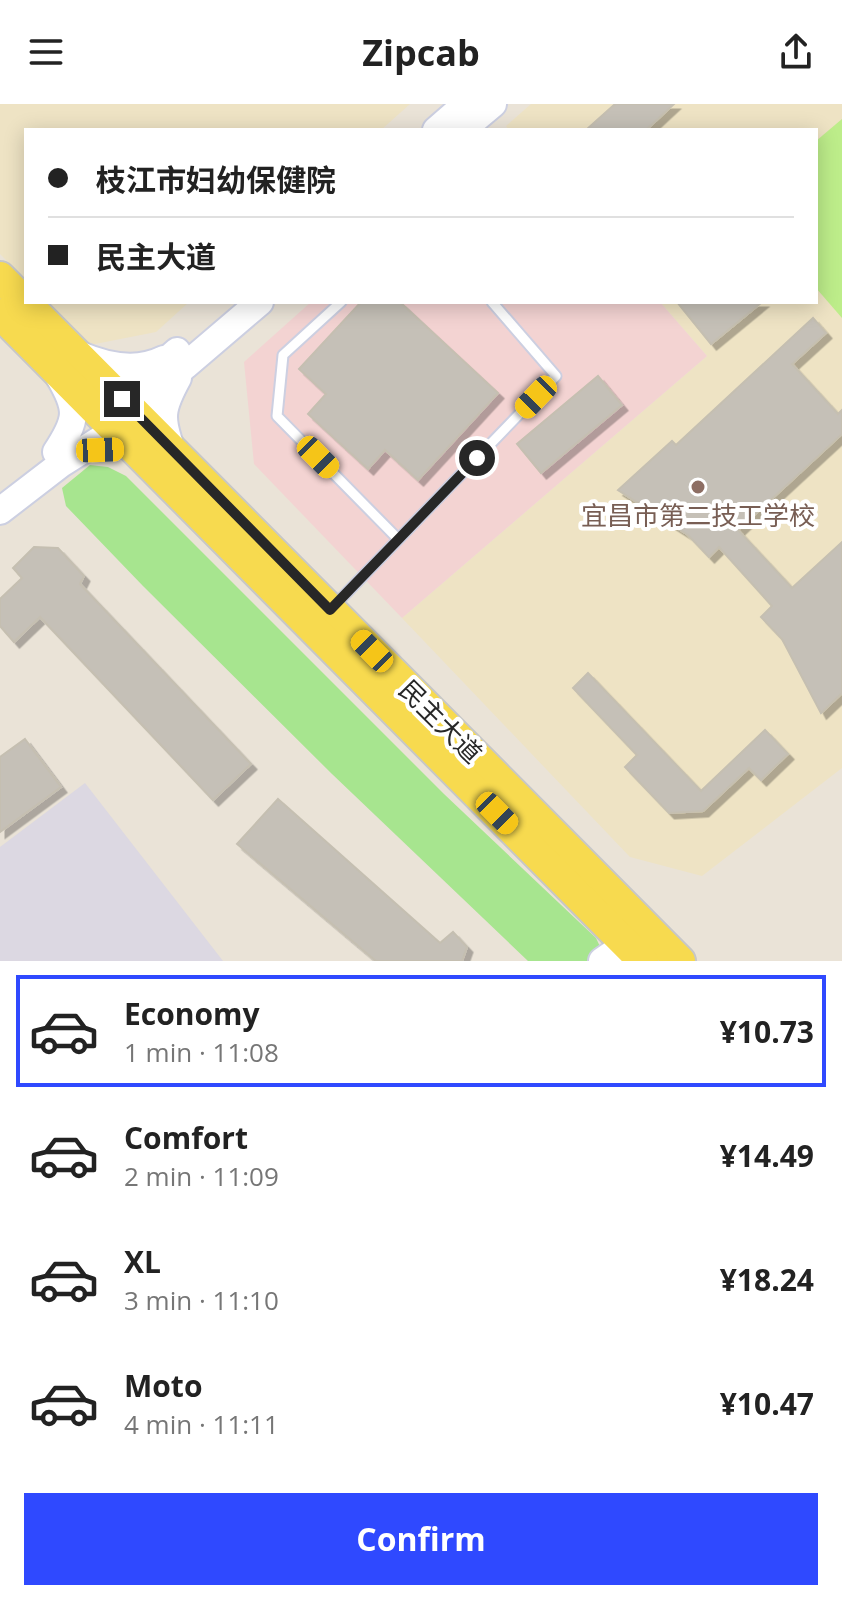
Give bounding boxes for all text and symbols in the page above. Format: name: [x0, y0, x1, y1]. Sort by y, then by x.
text: Zipcab: [362, 28, 480, 77]
icon: menu: [24, 30, 68, 74]
icon: share: [774, 30, 818, 74]
text: 枝江市妇幼保健院: [96, 159, 336, 200]
text: 民主大道: [96, 236, 216, 277]
car: [511, 371, 561, 423]
route end: [104, 381, 140, 417]
car: [293, 432, 343, 482]
car: [76, 437, 124, 463]
route start: [459, 440, 495, 476]
marker: 宜昌市第二技工学校: [689, 478, 707, 496]
place label: 宜昌市第二技工学校: [581, 497, 815, 533]
car: [347, 626, 397, 676]
street label: 民主大道: [391, 671, 491, 771]
car: [472, 788, 522, 838]
text: Economy: [124, 993, 260, 1034]
icon: car: [28, 995, 100, 1067]
text: ¥10.73: [720, 1011, 814, 1052]
text: 1 min · 11:08: [124, 1034, 279, 1070]
text: Comfort: [124, 1117, 248, 1158]
icon: car: [28, 1119, 100, 1191]
text: ¥14.49: [720, 1135, 814, 1176]
text: 2 min · 11:09: [124, 1158, 279, 1194]
text: XL: [124, 1241, 161, 1282]
icon: car: [28, 1243, 100, 1315]
text: ¥18.24: [720, 1259, 814, 1300]
text: 3 min · 11:10: [124, 1282, 279, 1318]
text: Moto: [124, 1365, 202, 1406]
icon: car: [28, 1367, 100, 1439]
text: ¥10.47: [720, 1383, 814, 1424]
text: 4 min · 11:11: [124, 1406, 279, 1442]
button: Confirm: [24, 1493, 818, 1585]

